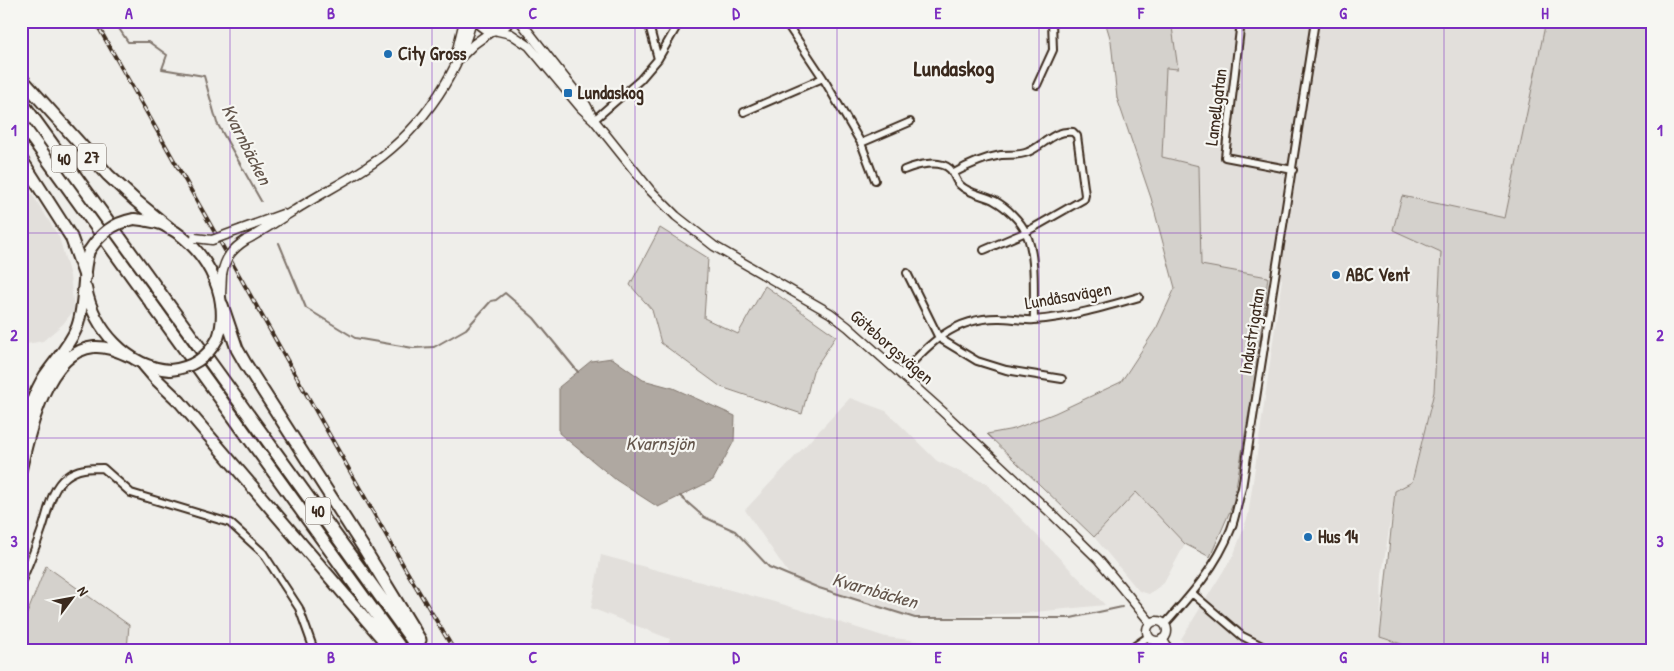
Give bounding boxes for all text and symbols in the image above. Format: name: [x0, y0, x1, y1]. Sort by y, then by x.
text: A: [125, 2, 133, 24]
text: B: [327, 2, 335, 24]
text: C: [529, 2, 538, 24]
text: D: [732, 2, 740, 24]
text: E: [934, 2, 942, 24]
text: F: [1137, 2, 1145, 24]
text: G: [1339, 2, 1347, 24]
text: H: [1541, 2, 1549, 24]
place label: City Gross: [398, 41, 467, 67]
marker: City Gross: [382, 48, 394, 60]
district label: Lundaskog: [914, 53, 994, 84]
street label: Lamellgatan: [1198, 67, 1233, 147]
place label: Lundaskog: [578, 80, 644, 106]
marker: Lundaskog: [562, 87, 574, 99]
water label: Kvarnbäcken: [216, 99, 279, 190]
text: 1: [11, 119, 17, 141]
text: 1: [1657, 119, 1663, 141]
road number: 27: [78, 144, 106, 170]
road number: 40: [52, 146, 76, 172]
place label: ABC Vent: [1346, 262, 1410, 287]
marker: ABC Vent: [1330, 269, 1342, 281]
street label: Lundåsavägen: [1023, 276, 1113, 315]
street label: Industrigatan: [1232, 286, 1271, 376]
street label: Göteborgsvägen: [845, 303, 940, 390]
text: 2: [10, 324, 18, 346]
text: 2: [1656, 324, 1664, 346]
water label: Kvarnsjön: [626, 430, 696, 456]
road number: 40: [306, 498, 330, 524]
place label: Hus 14: [1318, 524, 1358, 549]
text: 3: [10, 530, 18, 552]
text: 3: [1656, 530, 1664, 552]
marker: Hus 14: [1302, 531, 1314, 543]
water label: Kvarnbäcken: [829, 565, 922, 615]
north arrow: [48, 574, 98, 624]
text: N: [73, 583, 94, 600]
text: A: [125, 646, 133, 668]
text: B: [327, 646, 335, 668]
text: C: [529, 646, 538, 668]
text: D: [732, 646, 740, 668]
text: E: [934, 646, 942, 668]
text: F: [1137, 646, 1145, 668]
text: G: [1339, 646, 1347, 668]
text: H: [1541, 646, 1549, 668]

